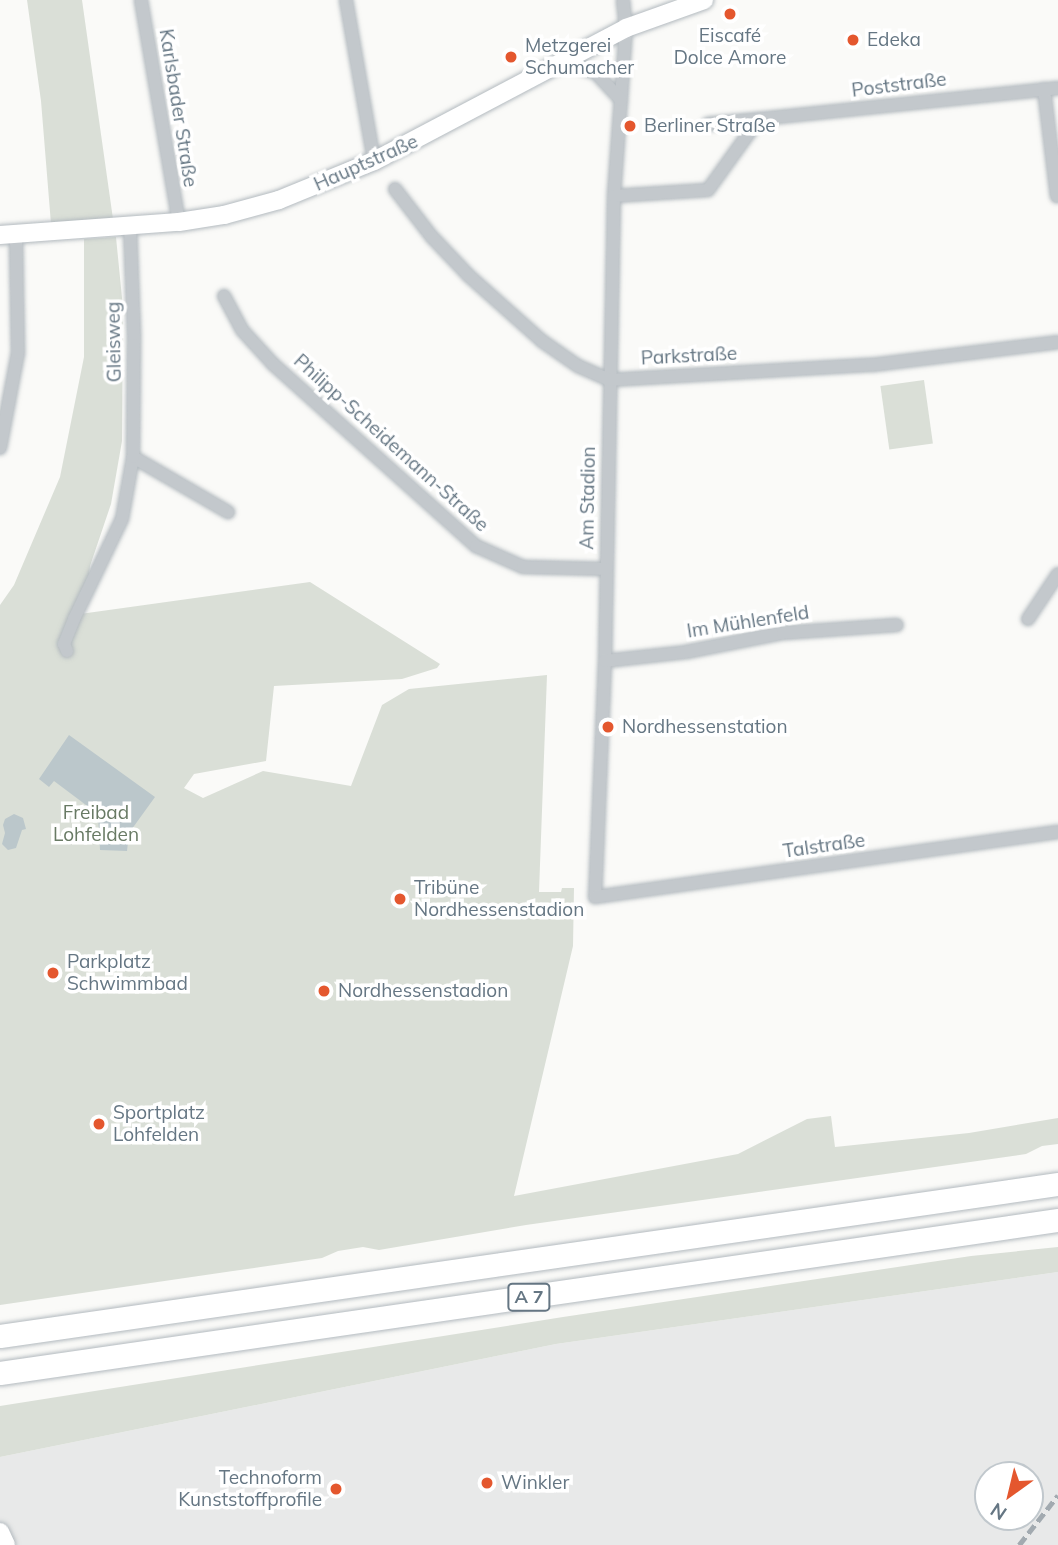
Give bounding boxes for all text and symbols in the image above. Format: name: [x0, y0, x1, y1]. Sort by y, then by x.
marker: Eiscafé Dolce Amore: [722, 6, 738, 22]
place label: Eiscafé Dolce Amore: [674, 25, 786, 69]
street label: Karlsbader Straße: [154, 27, 202, 189]
place label: Edeka: [867, 29, 921, 51]
marker: Edeka: [845, 32, 861, 48]
place label: Metzgerei Schumacher: [525, 35, 634, 79]
marker: Metzgerei Schumacher: [503, 49, 519, 65]
street label: Poststraße: [850, 68, 948, 102]
place label: Berliner Straße: [644, 115, 776, 137]
marker: Berliner Straße: [622, 118, 638, 134]
street label: Hauptstraße: [310, 130, 422, 196]
street label: Gleisweg: [102, 301, 126, 383]
street label: Parkstraße: [640, 342, 738, 370]
street label: Philipp-Scheidemann-Straße: [289, 350, 493, 536]
street label: Am Stadion: [576, 446, 600, 550]
street label: Im Mühlenfeld: [685, 601, 811, 643]
place label: Nordhessenstation: [622, 716, 788, 738]
marker: Nordhessenstation: [600, 719, 616, 735]
park label: Freibad Lohfelden: [53, 802, 139, 846]
street label: Talstraße: [782, 829, 866, 863]
place label: Tribüne Nordhessenstadion: [414, 877, 584, 921]
marker: Tribüne Nordhessenstadion: [392, 891, 408, 907]
place label: Parkplatz Schwimmbad: [67, 951, 188, 995]
marker: Parkplatz Schwimmbad: [45, 965, 61, 981]
place label: Nordhessenstadion: [338, 980, 508, 1002]
marker: Nordhessenstadion: [316, 983, 332, 999]
place label: Sportplatz Lohfelden: [113, 1102, 205, 1146]
marker: Sportplatz Lohfelden: [91, 1116, 107, 1132]
road number: A 7: [506, 1282, 552, 1312]
north arrow: [974, 1461, 1044, 1531]
place label: Technoform Kunststoffprofile: [178, 1467, 322, 1511]
place label: Winkler: [501, 1472, 569, 1494]
marker: Winkler: [479, 1475, 495, 1491]
marker: Technoform Kunststoffprofile: [328, 1481, 344, 1497]
text: N: [986, 1498, 1011, 1526]

